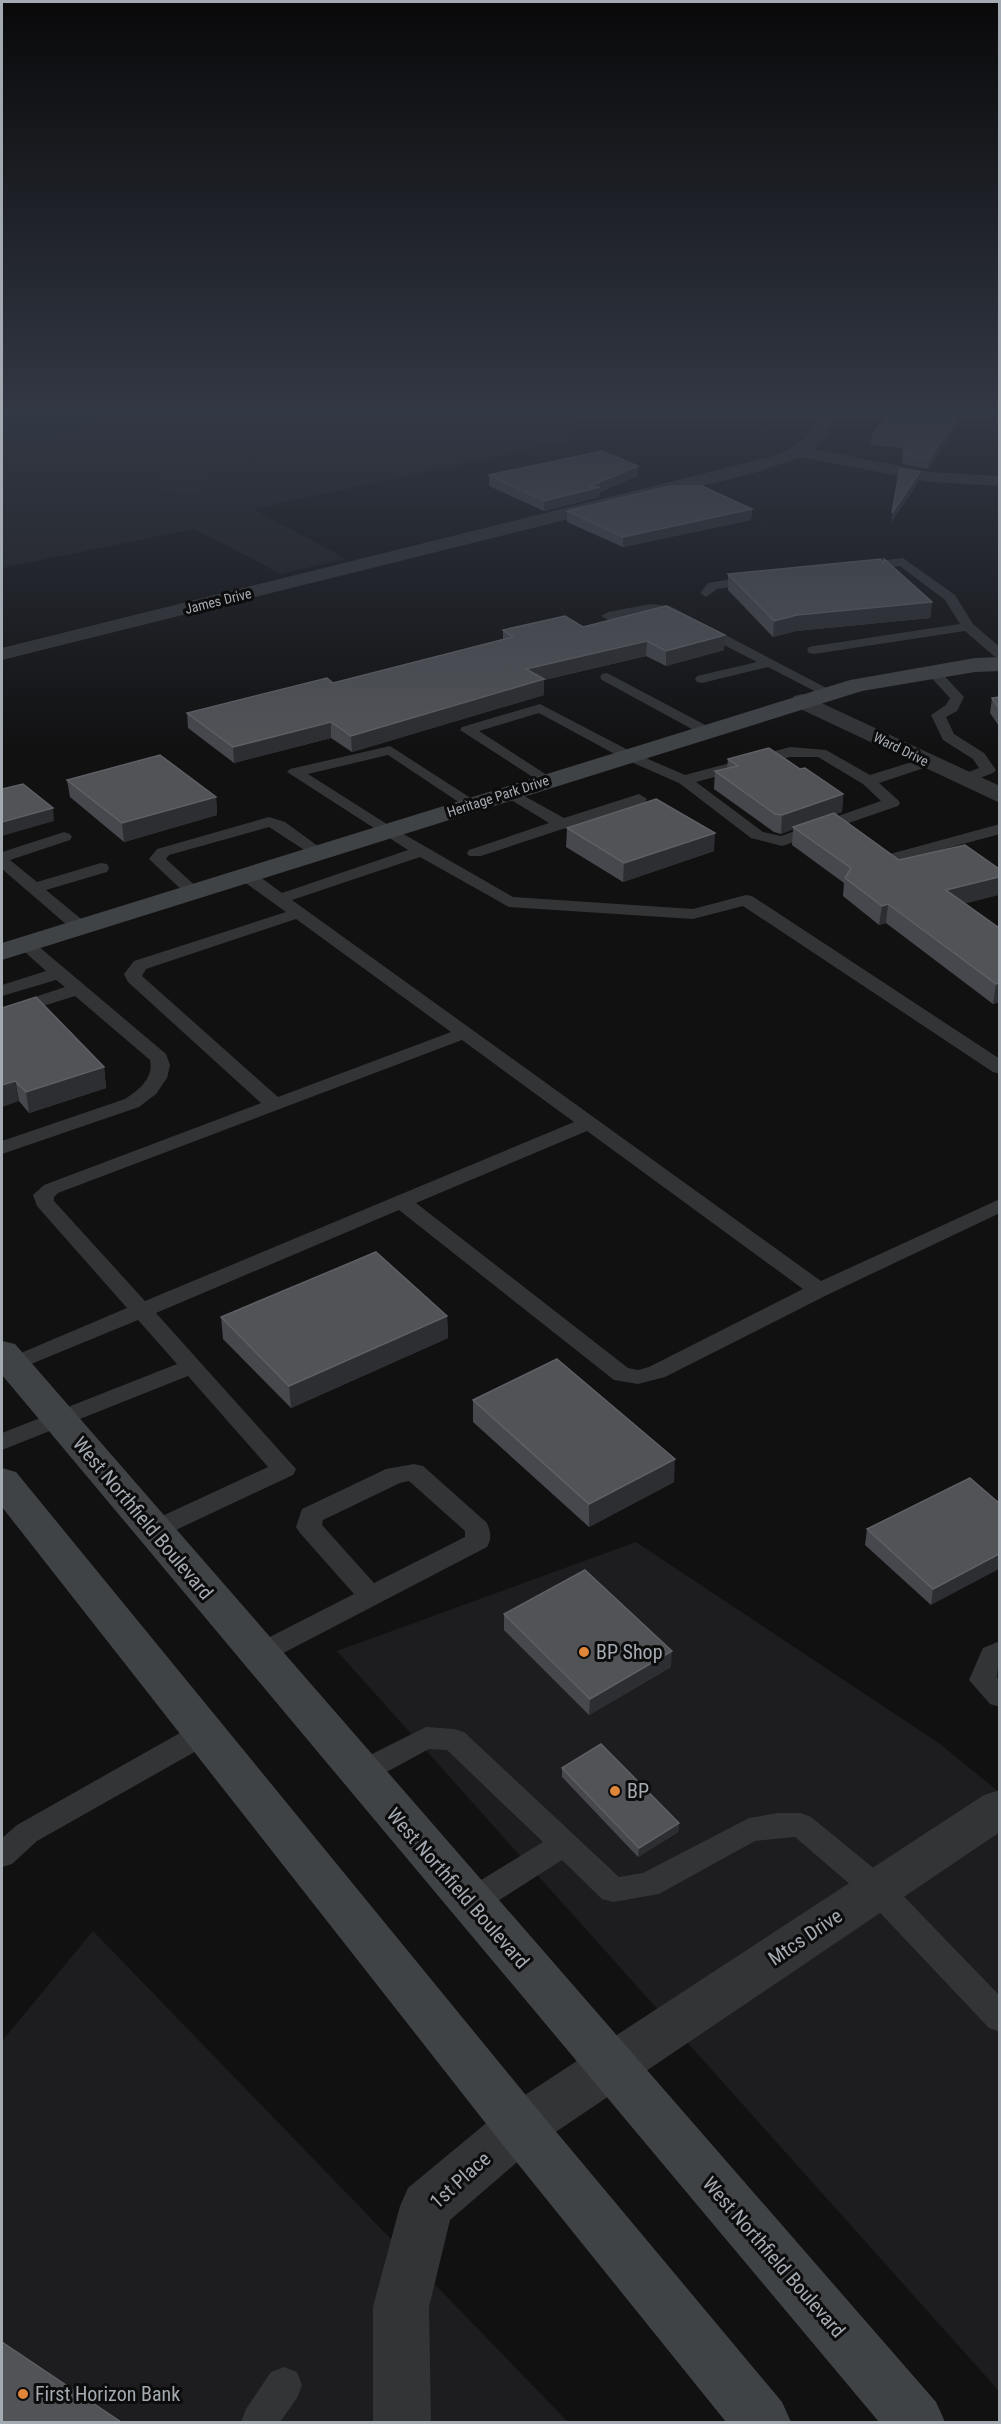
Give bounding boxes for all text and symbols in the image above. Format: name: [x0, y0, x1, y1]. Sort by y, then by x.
street label: James Drive: [183, 585, 253, 617]
street label: Ward Drive: [871, 729, 932, 769]
street label: Heritage Park Drive: [445, 772, 551, 820]
street label: West Northfield Boulevard: [68, 1432, 218, 1604]
place label: BP Shop: [596, 1640, 663, 1664]
marker: BP Shop: [577, 1645, 591, 1659]
place label: BP: [627, 1779, 649, 1803]
marker: BP: [608, 1784, 622, 1798]
street label: West Northfield Boulevard: [382, 1803, 534, 1973]
street label: Mtcs Drive: [764, 1904, 846, 1970]
street label: 1st Place: [425, 2147, 495, 2213]
street label: West Northfield Boulevard: [698, 2172, 850, 2342]
place label: First Horizon Bank: [35, 2382, 180, 2406]
marker: First Horizon Bank: [16, 2387, 30, 2401]

